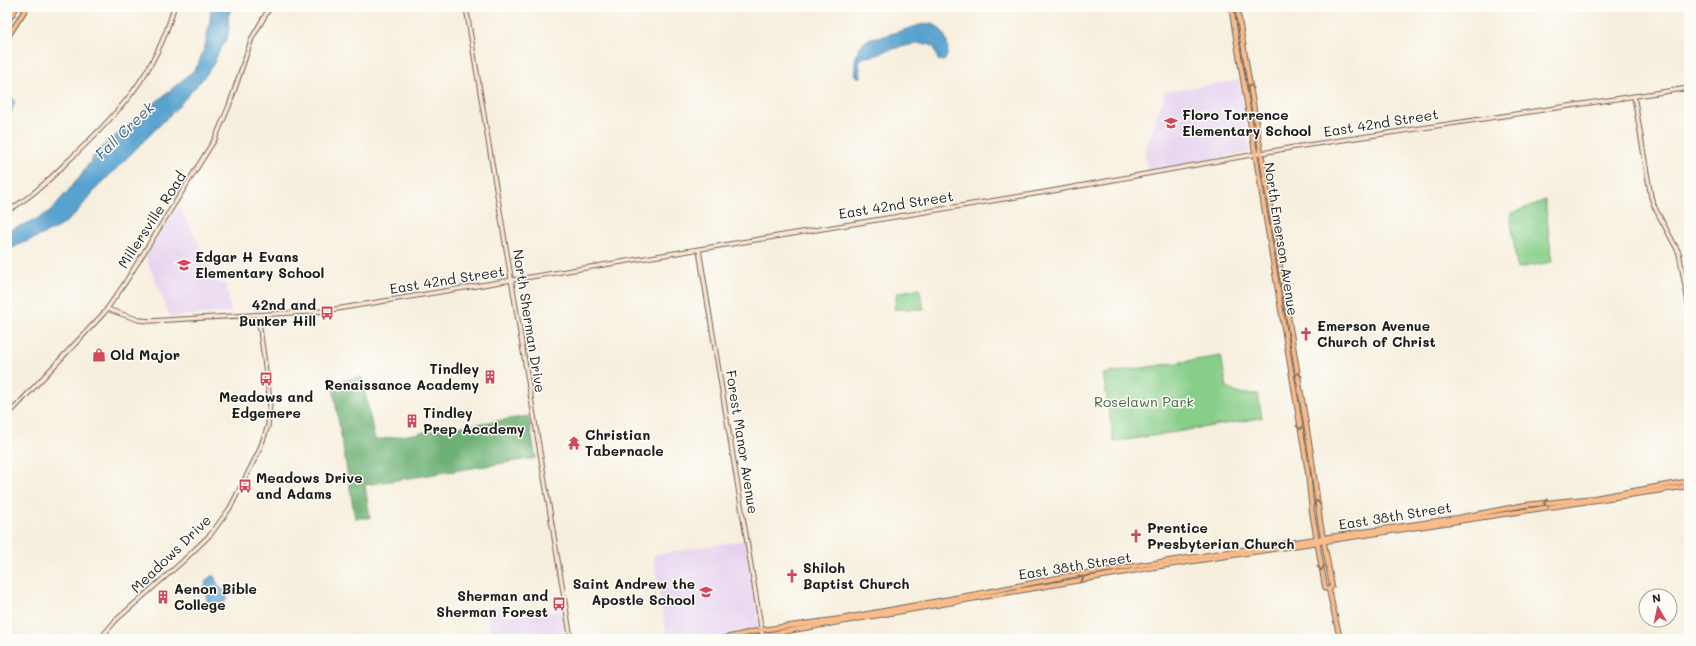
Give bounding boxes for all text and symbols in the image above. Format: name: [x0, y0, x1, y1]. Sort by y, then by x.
one-way arrow: [1247, 84, 1255, 90]
water label: Fall Creek: [90, 96, 159, 163]
street label: East 42nd Street: [1322, 104, 1440, 141]
place label: Floro Torrence Elementary School: [1182, 105, 1311, 140]
school or university icon: Floro Torrence Elementary School: [1163, 115, 1179, 131]
street label: North Emerson Avenue: [1260, 161, 1303, 317]
street label: Millersville Road: [113, 168, 190, 272]
street label: East 42nd Street: [837, 186, 955, 223]
place label: Edgar H Evans Elementary School: [195, 247, 324, 282]
street label: North Sherman Drive: [509, 248, 550, 394]
school or university icon: Edgar H Evans Elementary School: [176, 257, 192, 273]
street label: East 42nd Street: [388, 261, 506, 298]
place label: 42nd and Bunker Hill: [239, 295, 316, 330]
bus stop icon: 42nd and Bunker Hill: [319, 305, 335, 321]
place label: Emerson Avenue Church of Christ: [1317, 316, 1436, 351]
church icon: Emerson Avenue Church of Christ: [1298, 326, 1314, 342]
place label: Old Major: [110, 345, 180, 364]
shop icon: Old Major: [91, 347, 107, 363]
place label: Tindley Renaissance Academy: [324, 359, 479, 394]
building icon: Tindley Renaissance Academy: [482, 369, 498, 385]
street label: Forest Manor Avenue: [722, 369, 763, 515]
bus stop icon: Meadows and Edgemere: [258, 371, 274, 387]
one-way arrow: [1294, 372, 1303, 378]
place label: Meadows and Edgemere: [219, 387, 313, 422]
park label: Roselawn Park: [1094, 392, 1194, 411]
place label: Tindley Prep Academy: [423, 403, 525, 438]
building icon: Tindley Prep Academy: [404, 413, 420, 429]
one-way arrow: [1295, 424, 1304, 430]
place label: Christian Tabernacle: [585, 425, 664, 460]
temple icon: Christian Tabernacle: [566, 435, 582, 451]
place label: Meadows Drive and Adams: [256, 468, 363, 503]
bus stop icon: Meadows Drive and Adams: [237, 478, 253, 494]
street label: East 38th Street: [1337, 497, 1453, 534]
one-way arrow: [1543, 498, 1549, 507]
one-way arrow: [1313, 500, 1322, 506]
street label: Meadows Drive: [126, 510, 215, 597]
place label: Prentice Presbyterian Church: [1147, 518, 1294, 553]
church icon: Prentice Presbyterian Church: [1128, 528, 1144, 544]
street label: East 38th Street: [1017, 547, 1133, 584]
place label: Shiloh Baptist Church: [803, 558, 909, 593]
one-way arrow: [1316, 565, 1325, 571]
church icon: Shiloh Baptist Church: [784, 568, 800, 584]
place label: Saint Andrew the Apostle School: [573, 574, 695, 609]
one-way arrow: [1078, 576, 1084, 584]
place label: Aenon Bible College: [174, 579, 257, 614]
school or university icon: Saint Andrew the Apostle School: [698, 584, 714, 600]
place label: Sherman and Sherman Forest: [436, 586, 548, 621]
north arrow: [1638, 588, 1678, 628]
building icon: Aenon Bible College: [155, 589, 171, 605]
text: N: [1651, 590, 1662, 606]
bus stop icon: Sherman and Sherman Forest: [551, 596, 567, 612]

